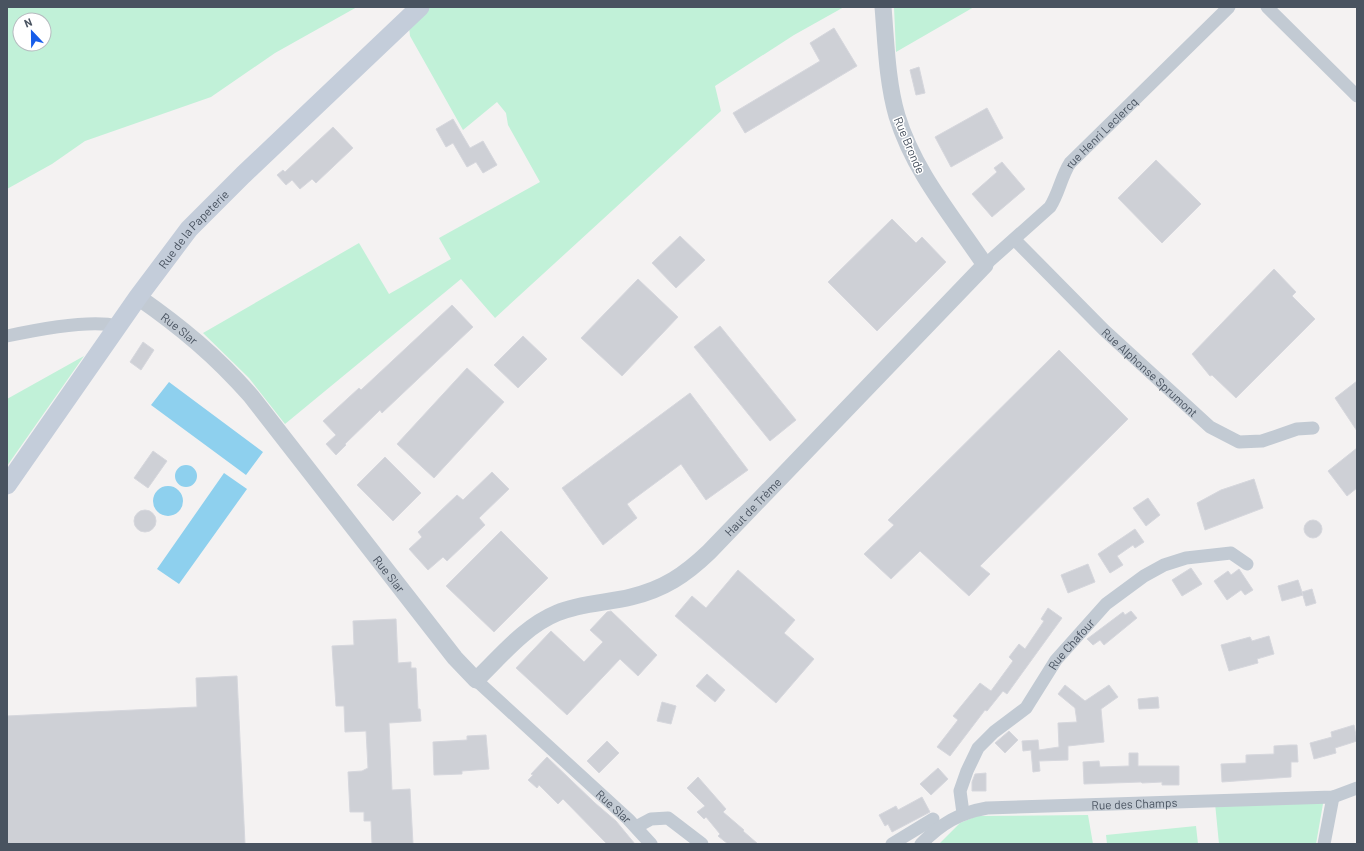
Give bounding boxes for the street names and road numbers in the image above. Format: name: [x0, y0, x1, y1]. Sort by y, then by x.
street label: rue Henri Leclercq: [1062, 94, 1140, 170]
street label: Rue Bronde: [892, 115, 928, 175]
street label: Rue de la Papeterie: [155, 187, 231, 271]
street label: Rue Slar: [159, 309, 201, 347]
street label: Rue Alphonse Sprumont: [1099, 325, 1201, 419]
street label: Haut de Trème: [721, 474, 784, 539]
street label: Rue Slar: [371, 553, 409, 596]
street label: Rue Chafour: [1045, 615, 1097, 672]
street label: Rue Slar: [593, 787, 635, 826]
street label: Rue des Champs: [1091, 795, 1178, 812]

